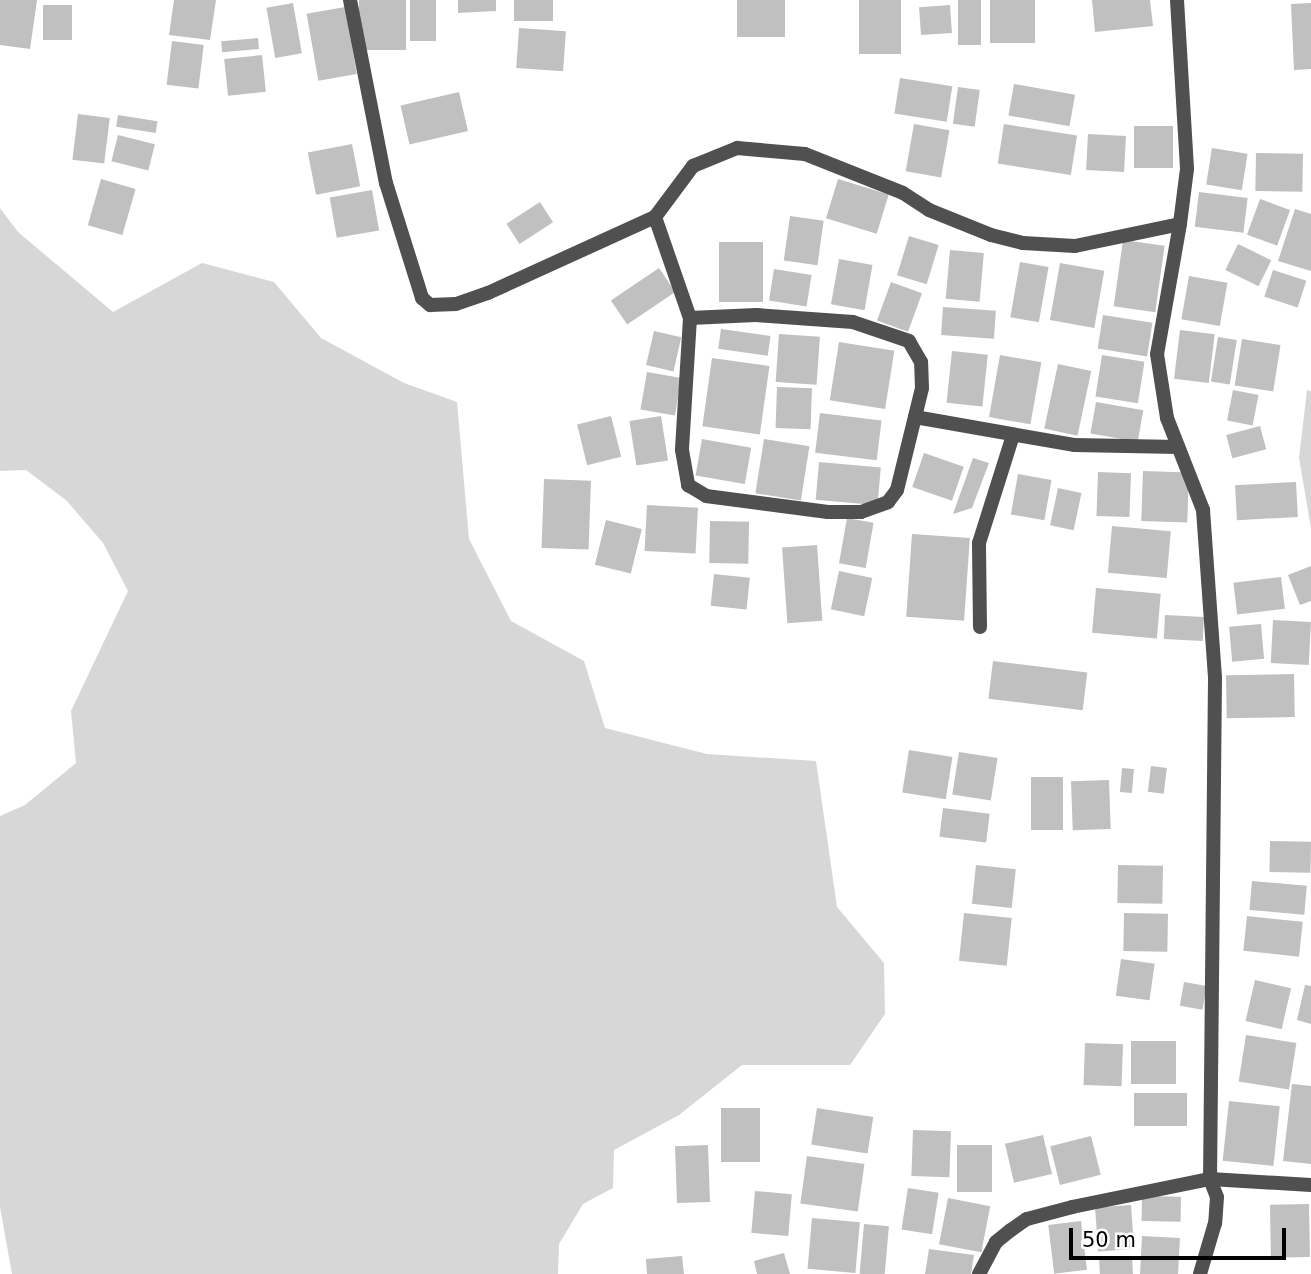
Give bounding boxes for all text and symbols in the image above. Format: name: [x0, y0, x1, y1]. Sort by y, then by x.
scale bar: [1073, 1214, 1290, 1258]
text: 50 m: [1082, 1228, 1136, 1252]

